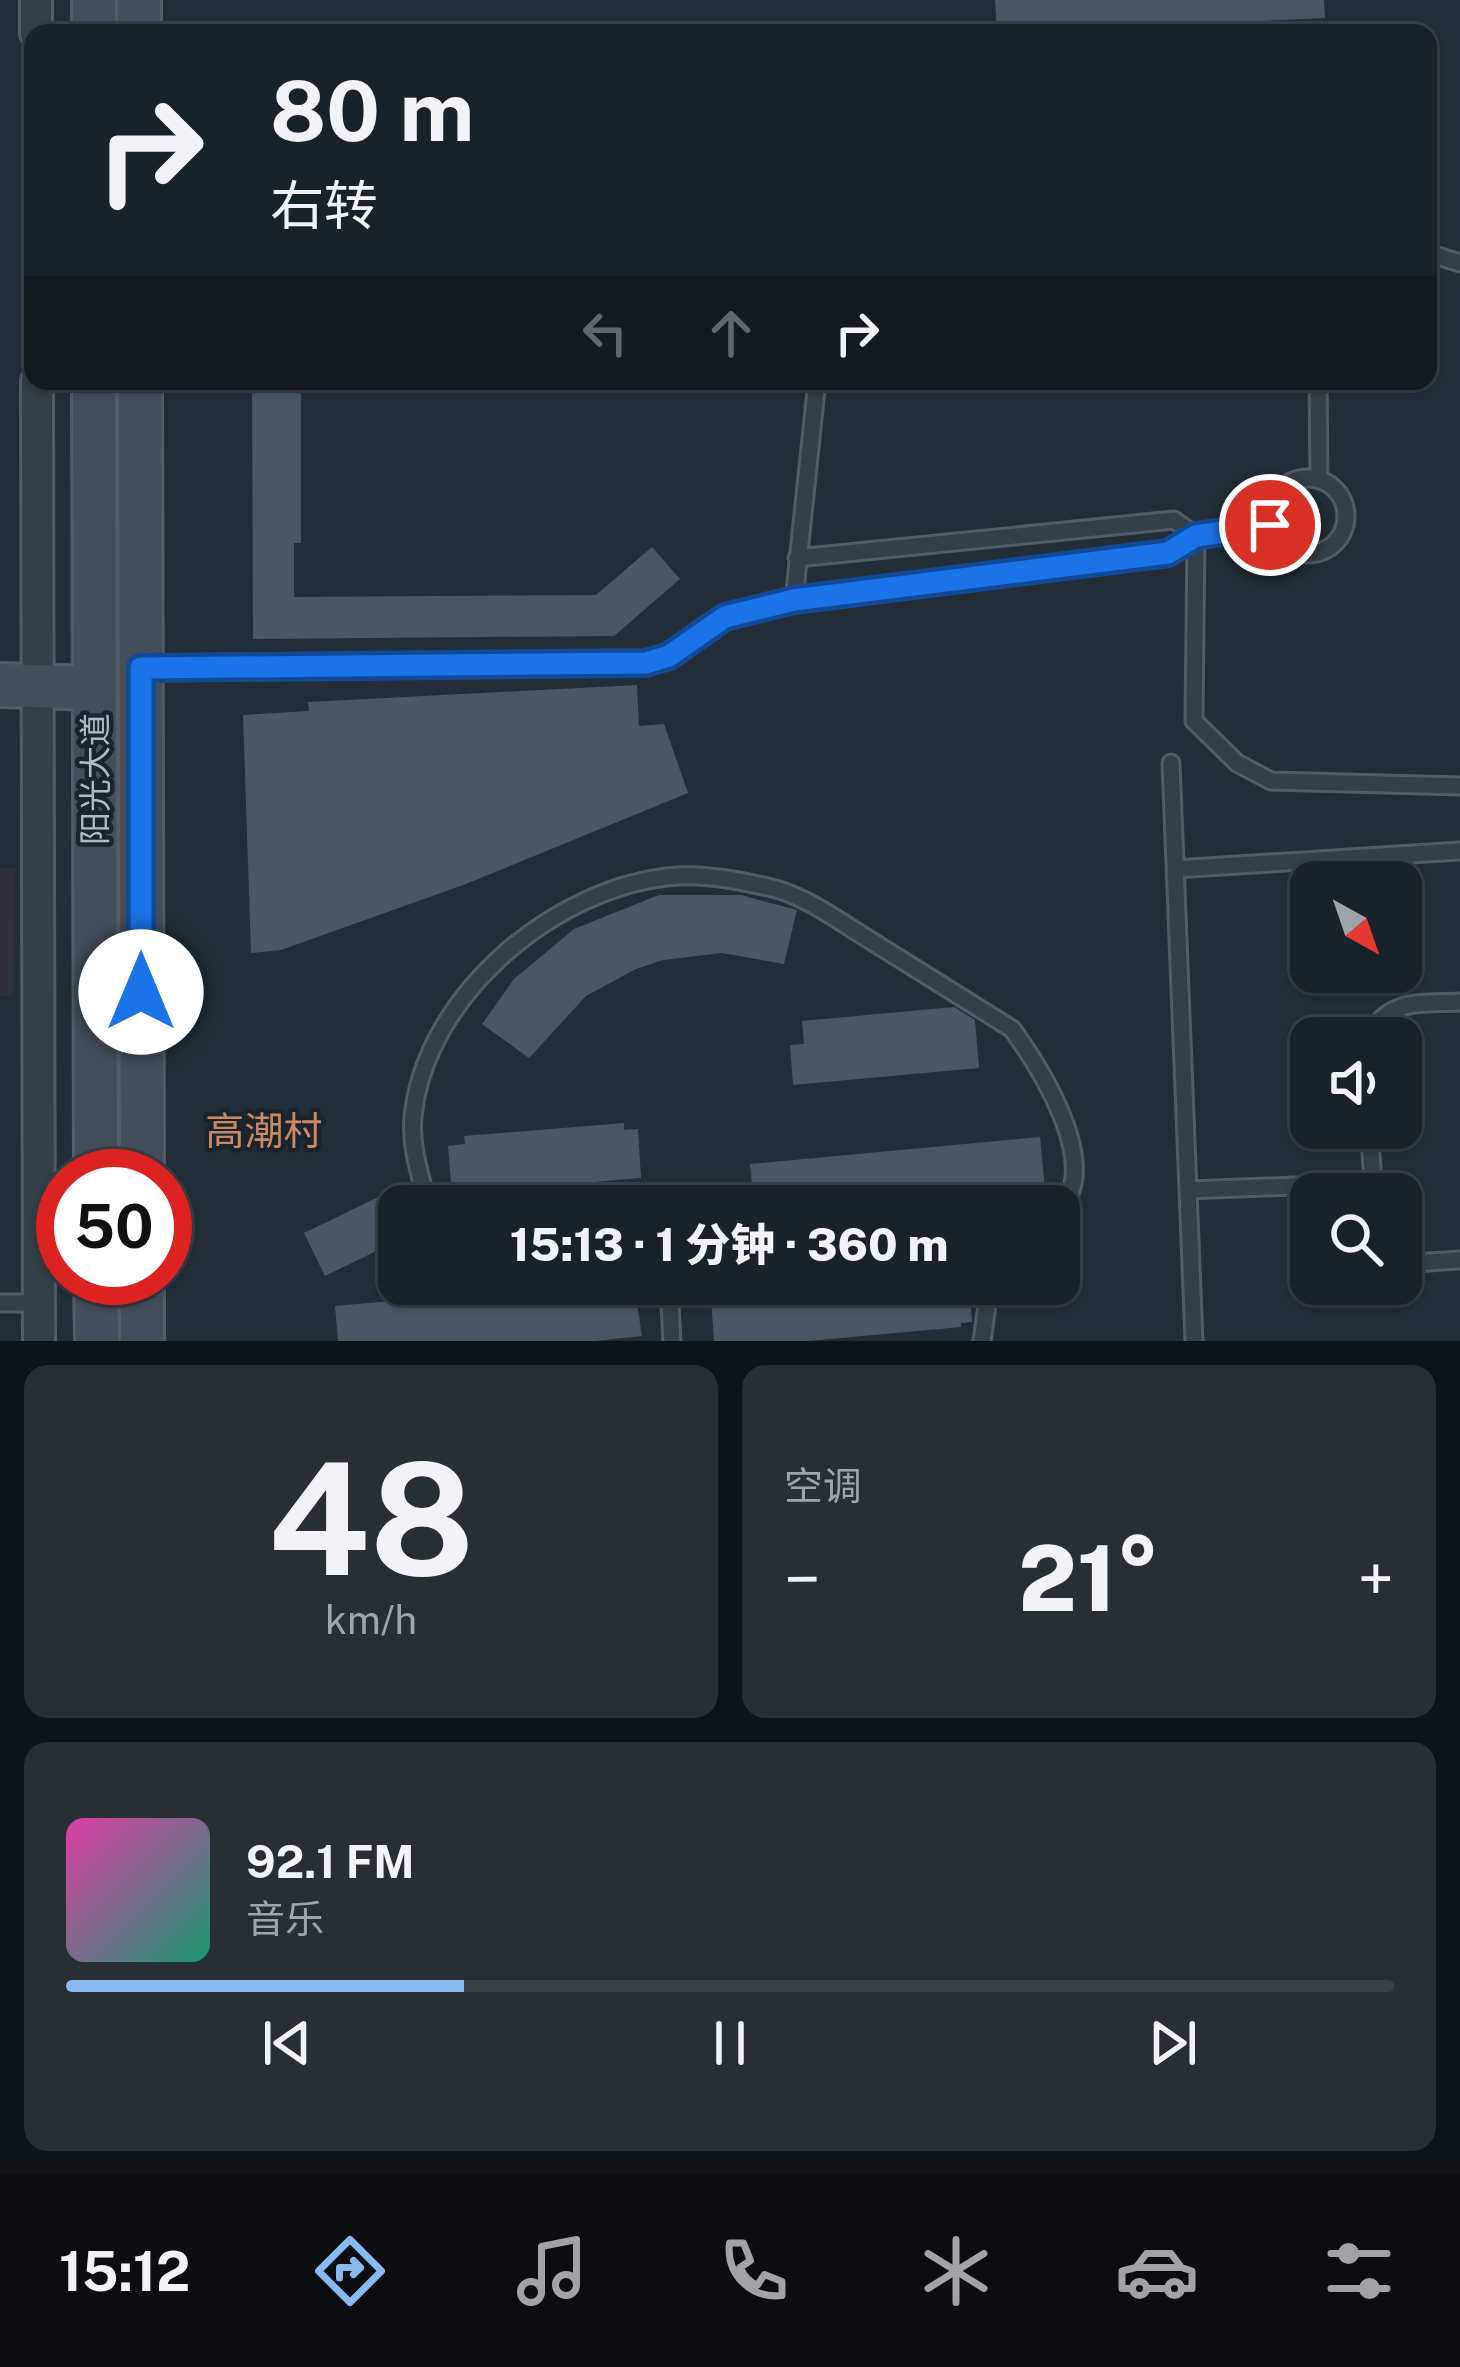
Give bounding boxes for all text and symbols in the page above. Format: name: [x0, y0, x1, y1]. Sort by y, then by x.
text: 80 m: [270, 61, 474, 160]
icon: right: [72, 72, 228, 228]
text: 右转: [270, 174, 378, 237]
icon: left: [572, 300, 638, 366]
icon: ahead: [698, 300, 764, 366]
icon: right: [824, 300, 890, 366]
pin: [1219, 474, 1321, 576]
icon: arrive: [1237, 492, 1303, 558]
street label: 阳光大道: [76, 713, 114, 845]
north arrow: [1290, 861, 1422, 993]
map controls: [1290, 861, 1422, 1305]
position arrow: [78, 929, 204, 1055]
button: sound: [1290, 1017, 1422, 1149]
district label: 高潮村: [205, 1108, 323, 1154]
speed limit sign: 50: [36, 1149, 192, 1305]
button: search: [1290, 1173, 1422, 1305]
text: 15:13 · 1 分钟 · 360 m: [510, 1218, 948, 1271]
text: 48: [267, 1427, 475, 1610]
text: 空调: [784, 1463, 862, 1509]
text: 21°: [1018, 1525, 1160, 1631]
text: −: [784, 1540, 821, 1618]
text: +: [1357, 1540, 1394, 1618]
text: km/h: [325, 1597, 417, 1643]
text: 92.1 FM: [246, 1835, 415, 1888]
text: 音乐: [246, 1896, 324, 1942]
icon: previous: [254, 2010, 320, 2076]
icon: pause: [697, 2010, 763, 2076]
icon: next: [1140, 2010, 1206, 2076]
icon: directions: [308, 2229, 392, 2313]
icon: music: [510, 2229, 594, 2313]
icon: phone: [712, 2229, 796, 2313]
icon: climate: [914, 2229, 998, 2313]
icon: car: [1115, 2229, 1199, 2313]
icon: filters: [1317, 2229, 1401, 2313]
text: 15:12: [59, 2240, 190, 2303]

